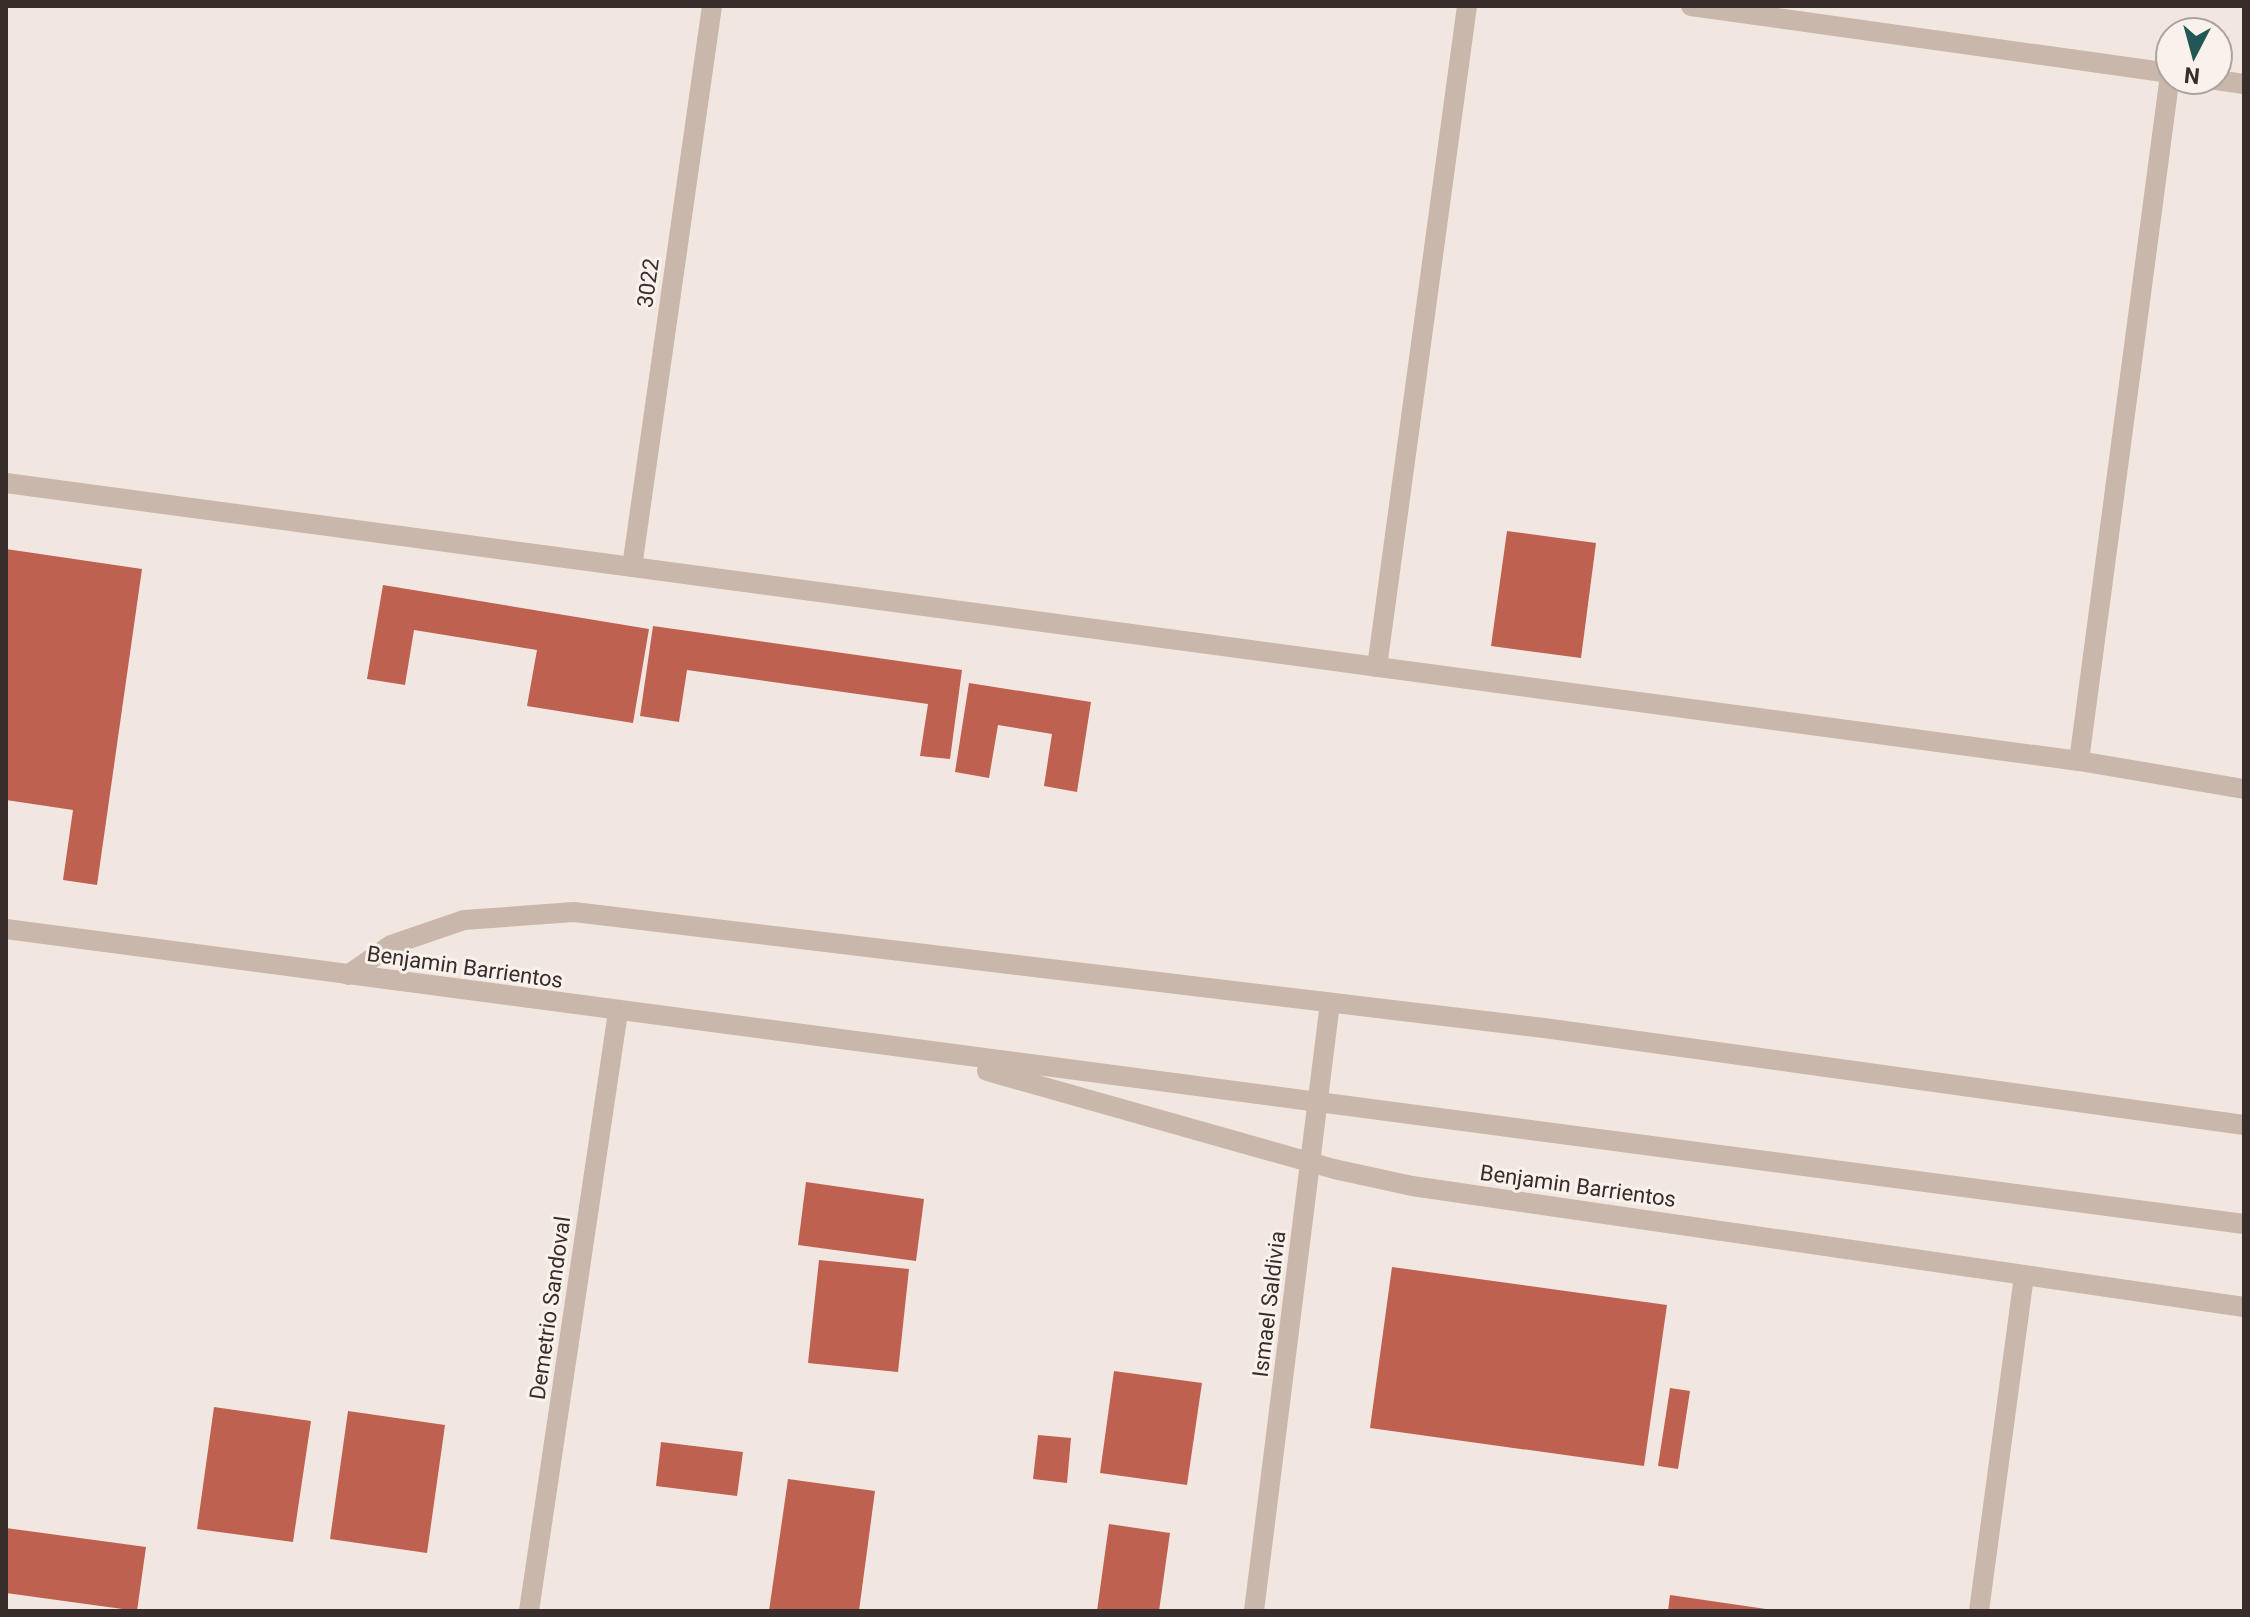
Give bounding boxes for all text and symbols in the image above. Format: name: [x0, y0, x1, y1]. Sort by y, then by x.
north arrow: [2154, 16, 2234, 96]
text: N: [2183, 62, 2201, 89]
street label: 3022: [632, 257, 664, 309]
street label: Benjamin Barrientos: [365, 941, 565, 993]
street label: Benjamin Barrientos: [1478, 1160, 1678, 1212]
street label: Demetrio Sandoval: [525, 1215, 575, 1401]
street label: Ismael Saldivia: [1248, 1229, 1290, 1379]

